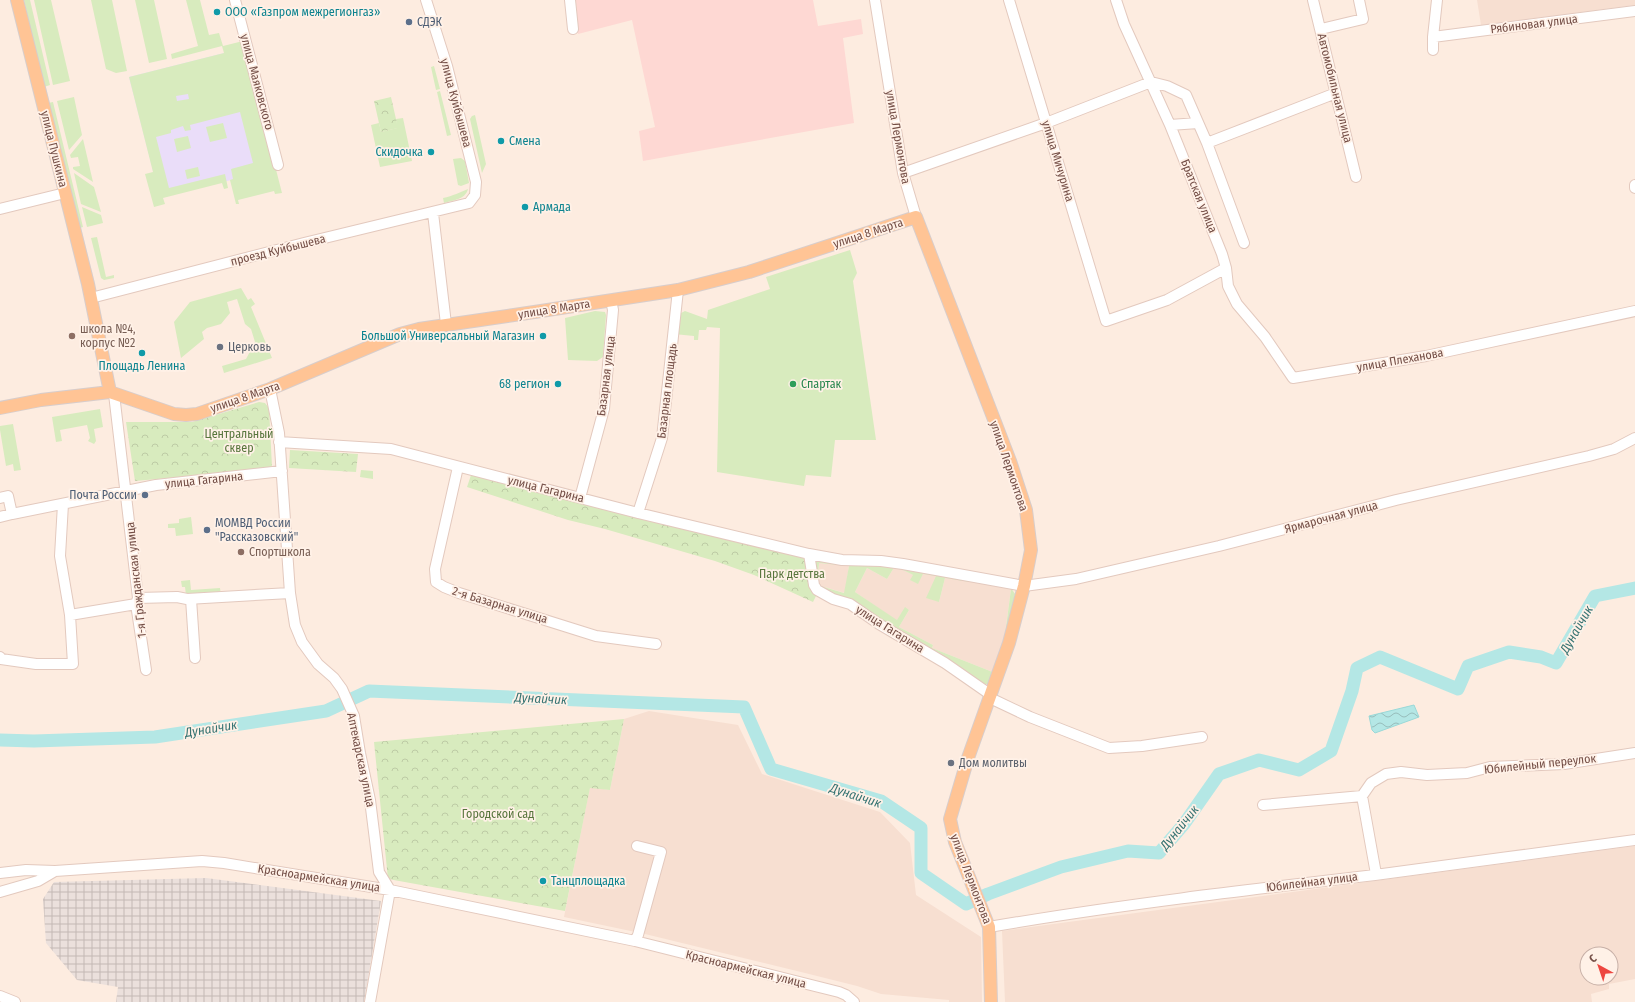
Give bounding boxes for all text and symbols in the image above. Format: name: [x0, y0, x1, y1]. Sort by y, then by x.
place label: ООО «Газпром межрегионгаз»: [225, 5, 380, 19]
marker: ООО «Газпром межрегионгаз»: [212, 7, 222, 17]
street label: Рябиновая улица: [1490, 12, 1579, 36]
place label: СДЭК: [417, 15, 443, 29]
marker: СДЭК: [404, 17, 414, 27]
street label: Автомобильная улица: [1315, 32, 1355, 144]
street label: улица Маяковского: [237, 33, 277, 131]
street label: улица Куйбышева: [437, 57, 475, 149]
street label: улица Лермонтова: [883, 89, 913, 185]
street label: улица Пушкина: [38, 109, 70, 189]
street label: улица Мичурина: [1039, 119, 1077, 203]
place label: Смена: [509, 134, 541, 148]
marker: Смена: [496, 136, 506, 146]
place label: Скидочка: [375, 145, 423, 159]
marker: Скидочка: [426, 147, 436, 157]
street label: Братская улица: [1178, 157, 1220, 235]
place label: Армада: [533, 200, 571, 214]
marker: Армада: [520, 202, 530, 212]
street label: улица 8 Марта: [831, 215, 905, 251]
street label: проезд Куйбышева: [229, 231, 327, 269]
street label: улица 8 Марта: [517, 296, 591, 322]
place label: школа №4, корпус №2: [80, 322, 136, 350]
place label: Большой Универсальный Магазин: [361, 329, 535, 343]
marker: школа №4, корпус №2: [67, 331, 77, 341]
marker: Большой Универсальный Магазин: [538, 331, 548, 341]
street label: Базарная улица: [594, 335, 618, 417]
place label: Церковь: [228, 340, 271, 354]
marker: Церковь: [215, 342, 225, 352]
street label: Базарная площадь: [654, 342, 680, 439]
street label: улица Плеханова: [1356, 345, 1444, 374]
marker: Площадь Ленина: [137, 348, 147, 358]
place label: Площадь Ленина: [99, 359, 185, 373]
place label: 68 регион: [499, 377, 550, 391]
place label: Спартак: [801, 377, 842, 391]
street label: улица 8 Марта: [208, 379, 282, 415]
marker: 68 регион: [553, 379, 563, 389]
marker: Спартак: [788, 379, 798, 389]
street label: улица Лермонтова: [987, 419, 1031, 513]
park label: Центральный сквер: [204, 427, 274, 455]
street label: улица Гагарина: [164, 469, 244, 491]
street label: улица Гагарина: [506, 473, 586, 505]
place label: Почта России: [69, 488, 137, 502]
marker: Почта России: [140, 490, 150, 500]
street label: Ярмарочная улица: [1283, 498, 1379, 536]
place label: МОМВД России "Рассказовский": [215, 516, 298, 544]
street label: 1-я Гражданская улица: [123, 521, 149, 639]
marker: МОМВД России "Рассказовский": [202, 525, 212, 535]
place label: Спортшкола: [249, 545, 311, 559]
marker: Спортшкола: [236, 547, 246, 557]
park label: Парк детства: [759, 567, 825, 581]
street label: 2-я Базарная улица: [451, 584, 550, 626]
street label: улица Гагарина: [853, 602, 927, 656]
water label: Дунайчик: [1556, 602, 1596, 657]
water label: Дунайчик: [513, 690, 568, 707]
street label: Аптекарская улица: [344, 712, 378, 809]
water label: Дунайчик: [183, 717, 239, 740]
street label: Юбилейный переулок: [1483, 751, 1597, 777]
place label: Дом молитвы: [958, 756, 1027, 770]
marker: Дом молитвы: [946, 758, 956, 768]
water label: Дунайчик: [827, 780, 884, 811]
water label: Дунайчик: [1156, 802, 1202, 853]
park label: Городской сад: [462, 807, 534, 821]
street label: улица Лермонтова: [947, 832, 995, 926]
street label: Красноармейская улица: [257, 861, 381, 895]
street label: Юбилейная улица: [1265, 869, 1359, 895]
place label: Танцплощадка: [551, 874, 625, 888]
marker: Танцплощадка: [538, 876, 548, 886]
north arrow: [1579, 946, 1619, 986]
street label: Красноармейская улица: [684, 947, 808, 991]
text: С: [1587, 952, 1599, 966]

